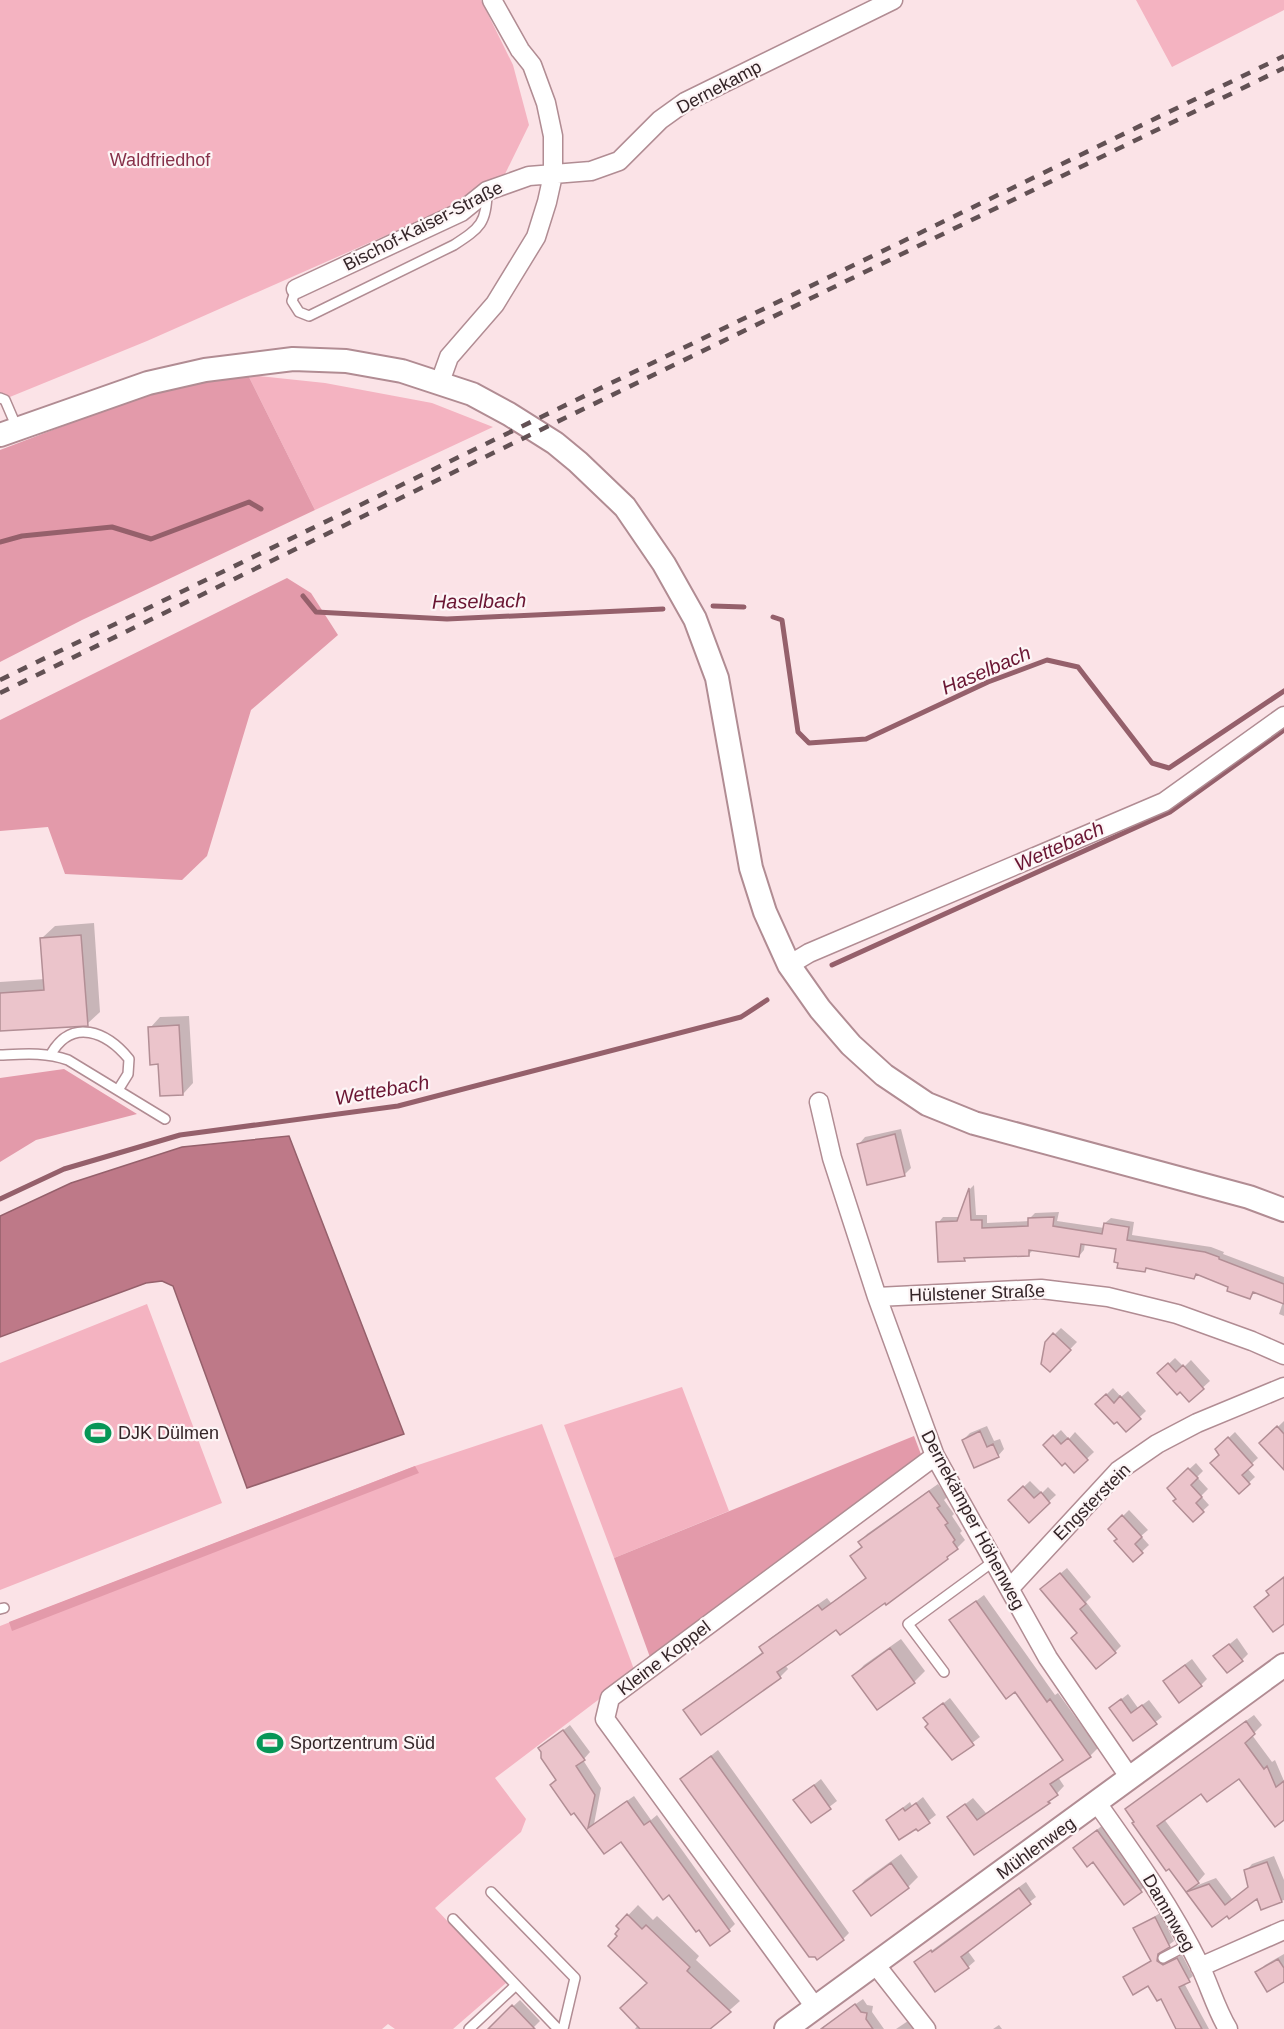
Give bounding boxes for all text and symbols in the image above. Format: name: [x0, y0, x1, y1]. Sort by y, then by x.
street label: Dernekamp: [673, 56, 765, 118]
park label: Waldfriedhof: [110, 150, 211, 170]
street label: Bischof-Kaiser-Straße: [340, 177, 506, 275]
water label: Haselbach: [432, 589, 526, 613]
water label: Haselbach: [938, 641, 1034, 699]
water label: Wettebach: [1011, 817, 1107, 875]
water label: Wettebach: [333, 1071, 431, 1109]
street label: Hülstener Straße: [909, 1281, 1045, 1305]
sports icon: DJK Dülmen: [83, 1418, 113, 1448]
place label: DJK Dülmen: [118, 1423, 219, 1443]
street label: Dernekämper Höhenweg: [917, 1427, 1029, 1613]
street label: Engsterstein: [1050, 1460, 1134, 1544]
street label: Kleine Koppel: [614, 1617, 714, 1699]
sports icon: Sportzentrum Süd: [255, 1728, 285, 1758]
place label: Sportzentrum Süd: [290, 1733, 435, 1753]
street label: Mühlenweg: [993, 1813, 1079, 1883]
street label: Dammweg: [1139, 1871, 1199, 1955]

